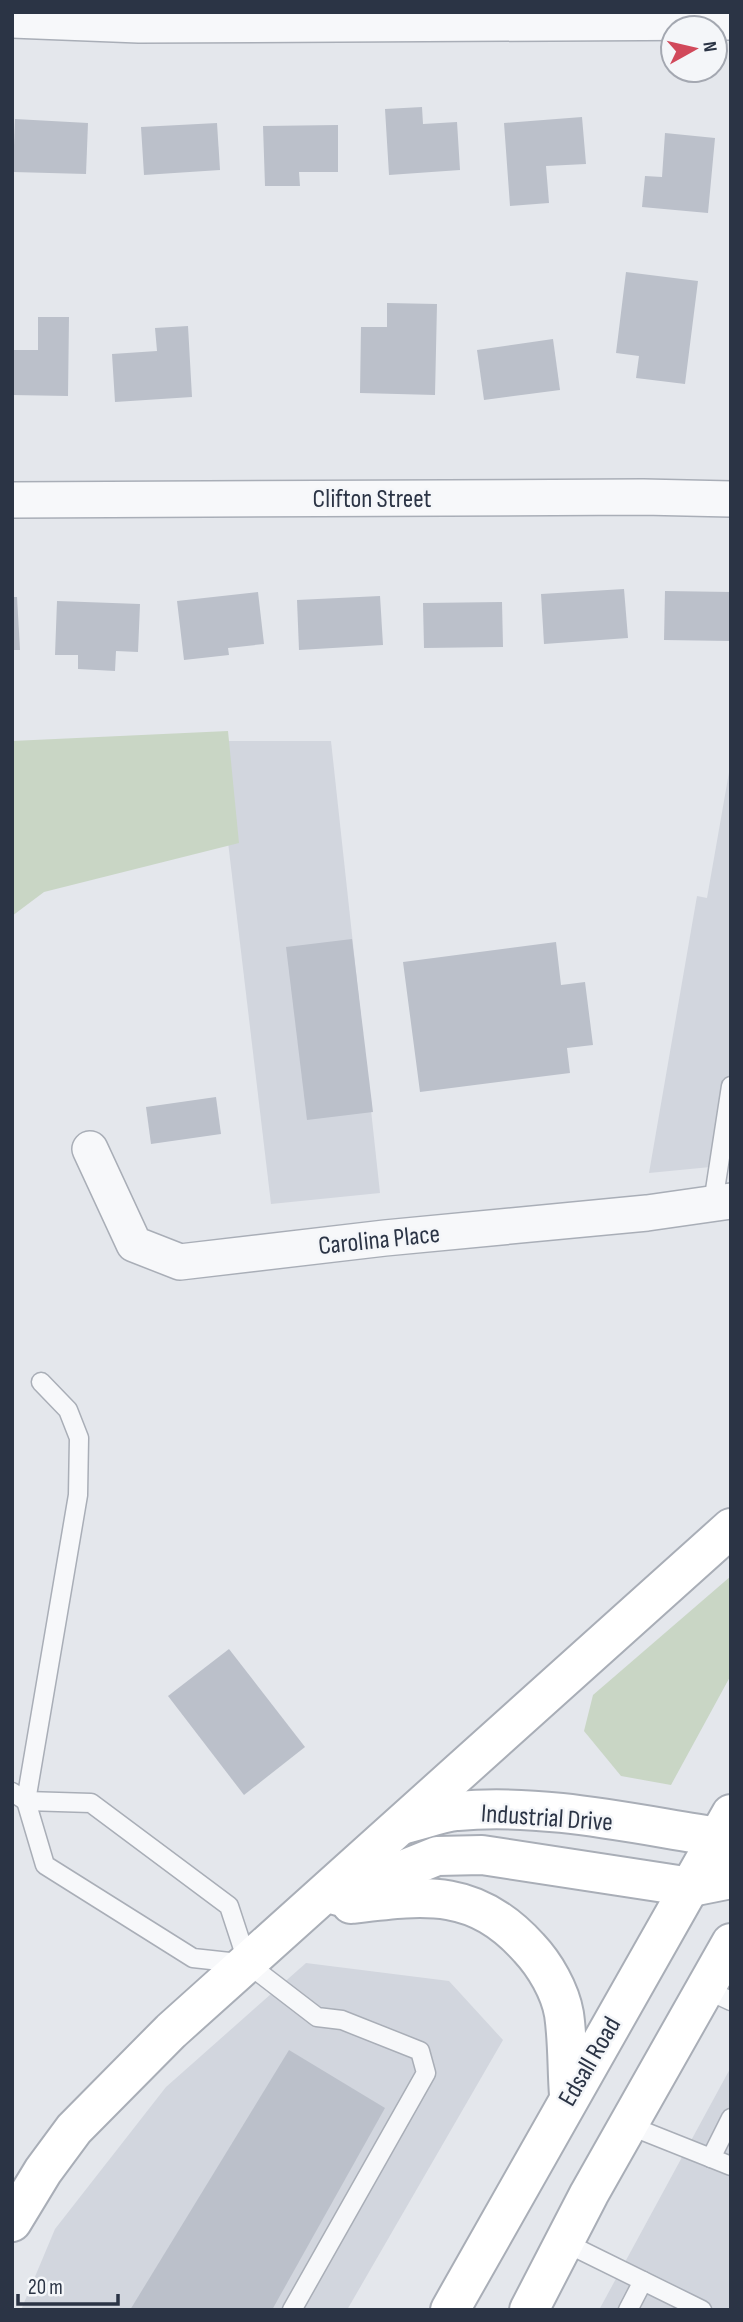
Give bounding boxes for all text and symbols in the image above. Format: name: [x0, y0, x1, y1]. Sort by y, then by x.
north arrow: [659, 14, 729, 84]
text: N: [697, 40, 721, 53]
street label: Clifton Street: [313, 484, 432, 515]
street label: Carolina Place: [317, 1219, 441, 1262]
street label: Industrial Drive: [480, 1798, 614, 1839]
street label: Edsall Road: [552, 2012, 628, 2112]
scale bar: [18, 2262, 117, 2306]
text: 20 m: [28, 2275, 63, 2300]

